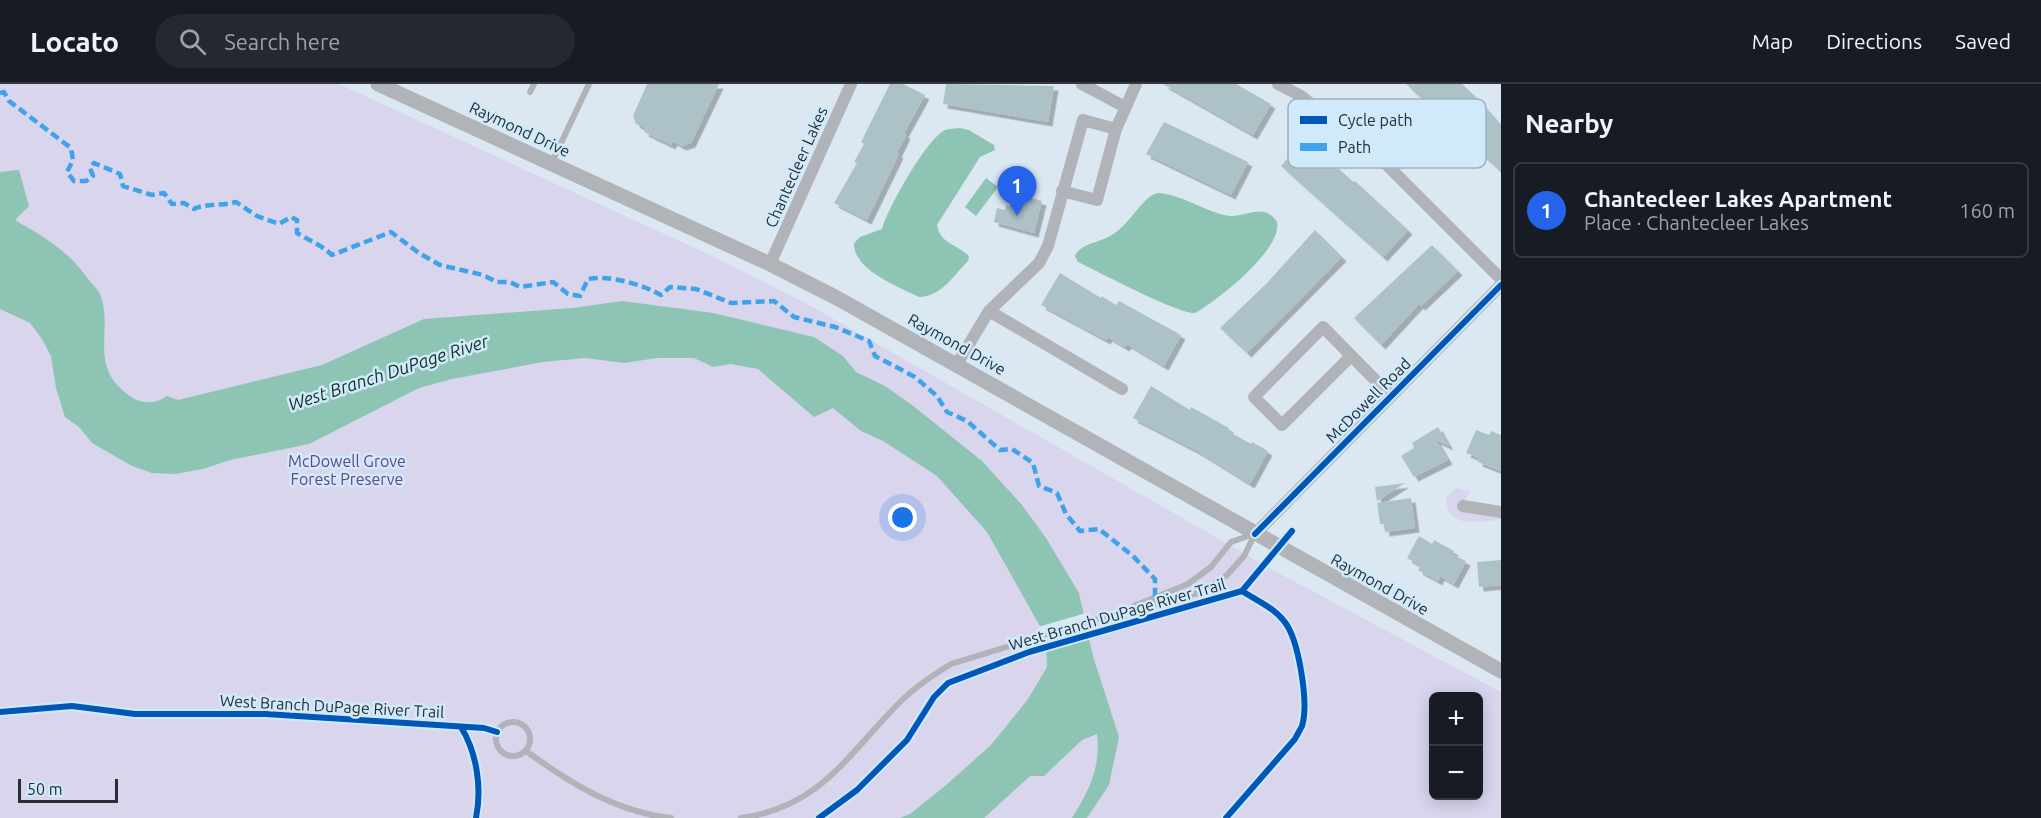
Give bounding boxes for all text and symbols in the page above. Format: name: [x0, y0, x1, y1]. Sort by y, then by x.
search box: [155, 14, 575, 68]
icon: search: [176, 25, 209, 58]
text: Locato: [30, 26, 119, 57]
text: Search here: [224, 29, 340, 54]
text: Map: [1752, 29, 1793, 53]
text: Directions: [1826, 29, 1922, 53]
text: Saved: [1955, 29, 2011, 53]
street label: Raymond Drive: [467, 98, 573, 160]
legend: [1288, 99, 1486, 168]
street label: Chantecleer Lakes: [761, 104, 831, 230]
text: Nearby: [1525, 109, 1613, 138]
text: Cycle path: [1338, 111, 1413, 129]
text: Path: [1338, 138, 1371, 156]
pin: 1: [998, 166, 1036, 216]
text: Chantecleer Lakes Apartment: [1584, 186, 1892, 211]
text: 1: [1541, 199, 1552, 222]
text: 160 m: [1959, 199, 2015, 222]
text: Place · Chantecleer Lakes: [1584, 211, 1809, 234]
street label: Raymond Drive: [905, 310, 1009, 378]
water label: West Branch DuPage River: [285, 330, 492, 414]
street label: McDowell Road: [1322, 354, 1414, 446]
park label: McDowell Grove Forest Preserve: [288, 452, 406, 488]
your location: [888, 503, 917, 532]
street label: Raymond Drive: [1328, 550, 1432, 618]
street label: West Branch DuPage River Trail: [1006, 574, 1228, 654]
street label: West Branch DuPage River Trail: [219, 691, 445, 721]
map controls: [1429, 692, 1483, 800]
button: +: [1429, 692, 1483, 746]
button: −: [1429, 746, 1483, 800]
scale bar: [18, 776, 118, 804]
text: 50 m: [27, 780, 63, 798]

